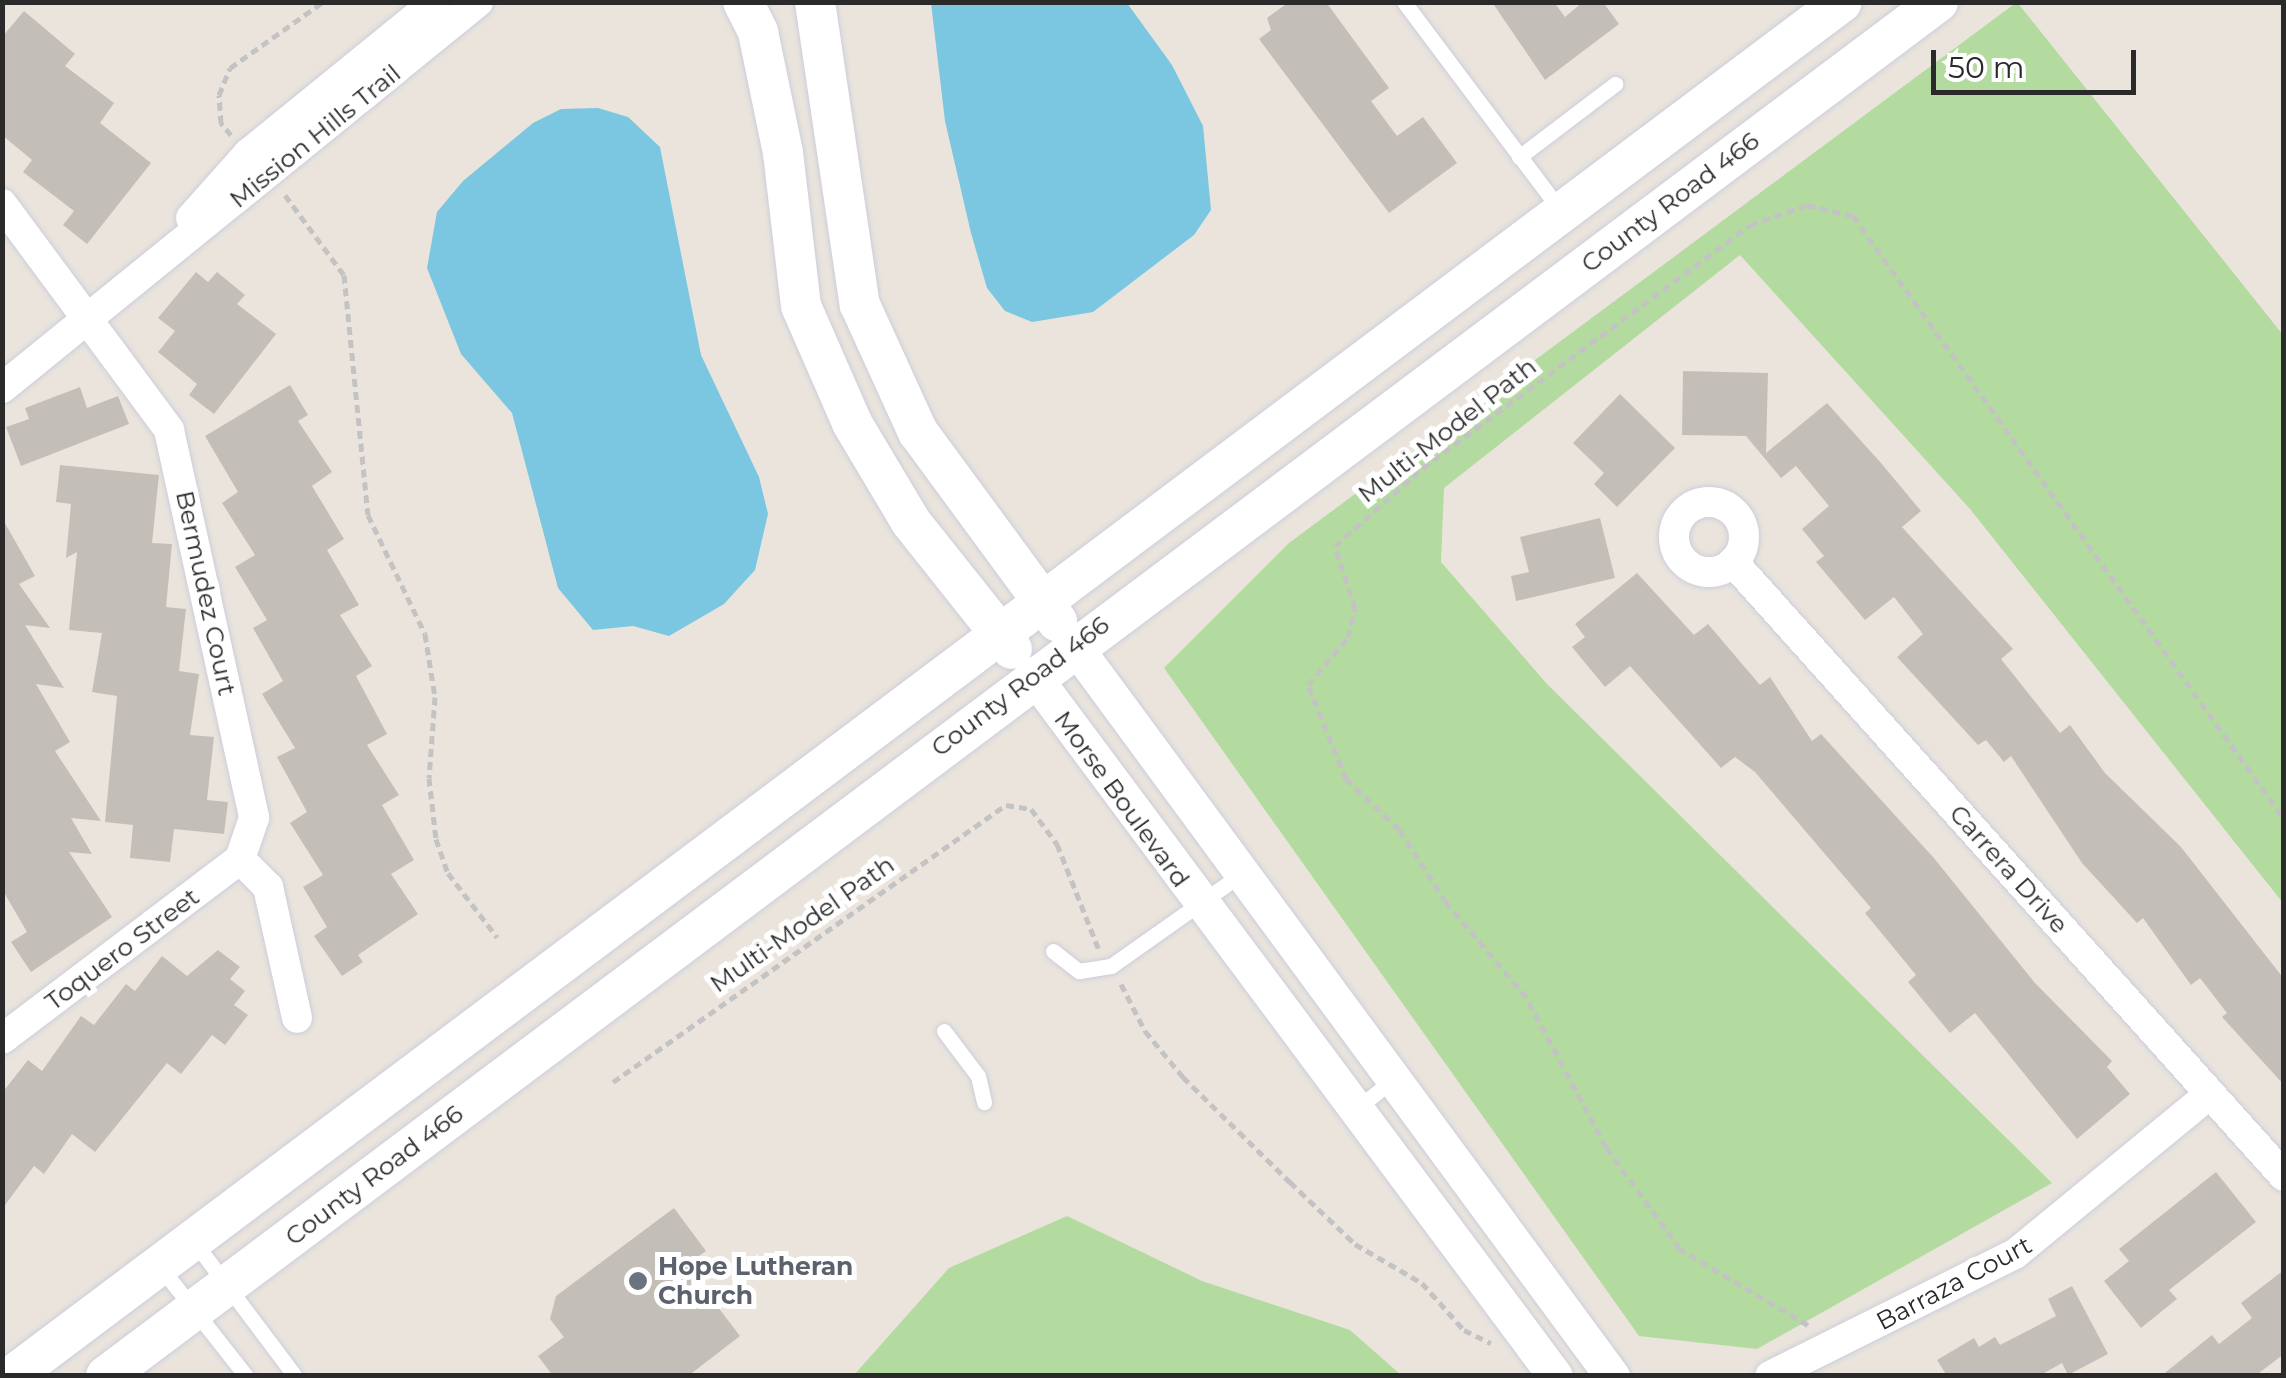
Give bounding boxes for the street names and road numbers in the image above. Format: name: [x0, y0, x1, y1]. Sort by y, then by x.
street label: Mission Hills Trail: [223, 58, 407, 214]
street label: County Road 466: [1575, 125, 1765, 279]
street label: Multi-Model Path: [1352, 351, 1542, 509]
street label: Bermudez Court: [170, 488, 242, 698]
street label: County Road 466: [925, 609, 1115, 763]
street label: Morse Boulevard: [1048, 705, 1196, 893]
street label: Carrera Drive: [1943, 799, 2075, 939]
street label: Multi-Model Path: [704, 849, 900, 999]
street label: Toquero Street: [39, 881, 205, 1017]
street label: County Road 466: [279, 1098, 469, 1252]
street label: Barraza Court: [1871, 1230, 2037, 1336]

